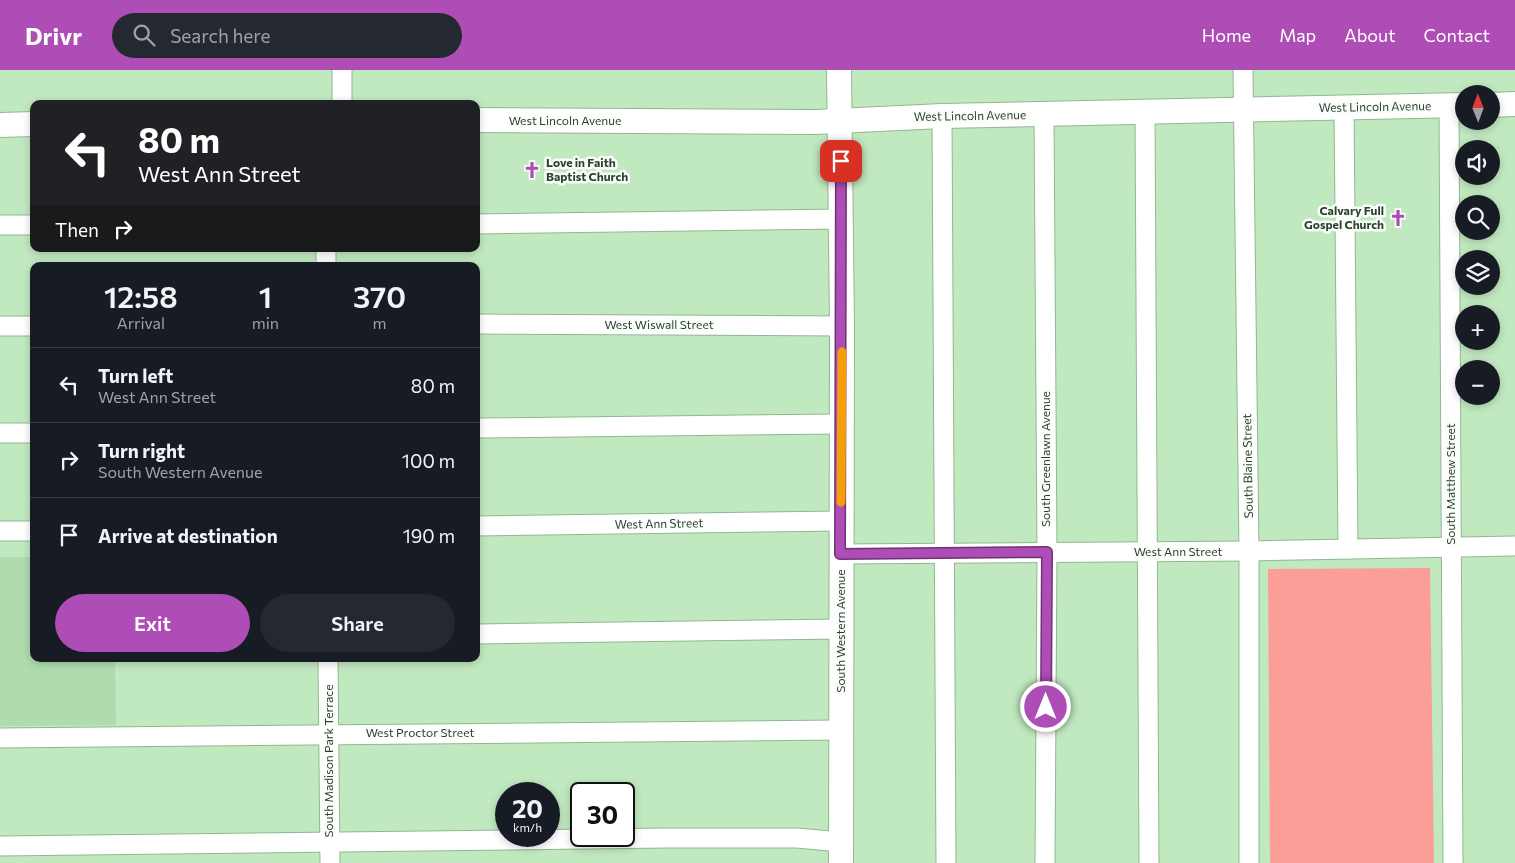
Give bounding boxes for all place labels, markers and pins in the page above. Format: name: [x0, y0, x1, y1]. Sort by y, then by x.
pin: [820, 140, 862, 182]
place label: Love in Faith Baptist Church: [546, 155, 628, 183]
church icon: Love in Faith Baptist Church: [522, 160, 542, 180]
place label: Calvary Full Gospel Church: [1304, 203, 1384, 231]
church icon: Calvary Full Gospel Church: [1388, 208, 1408, 228]

